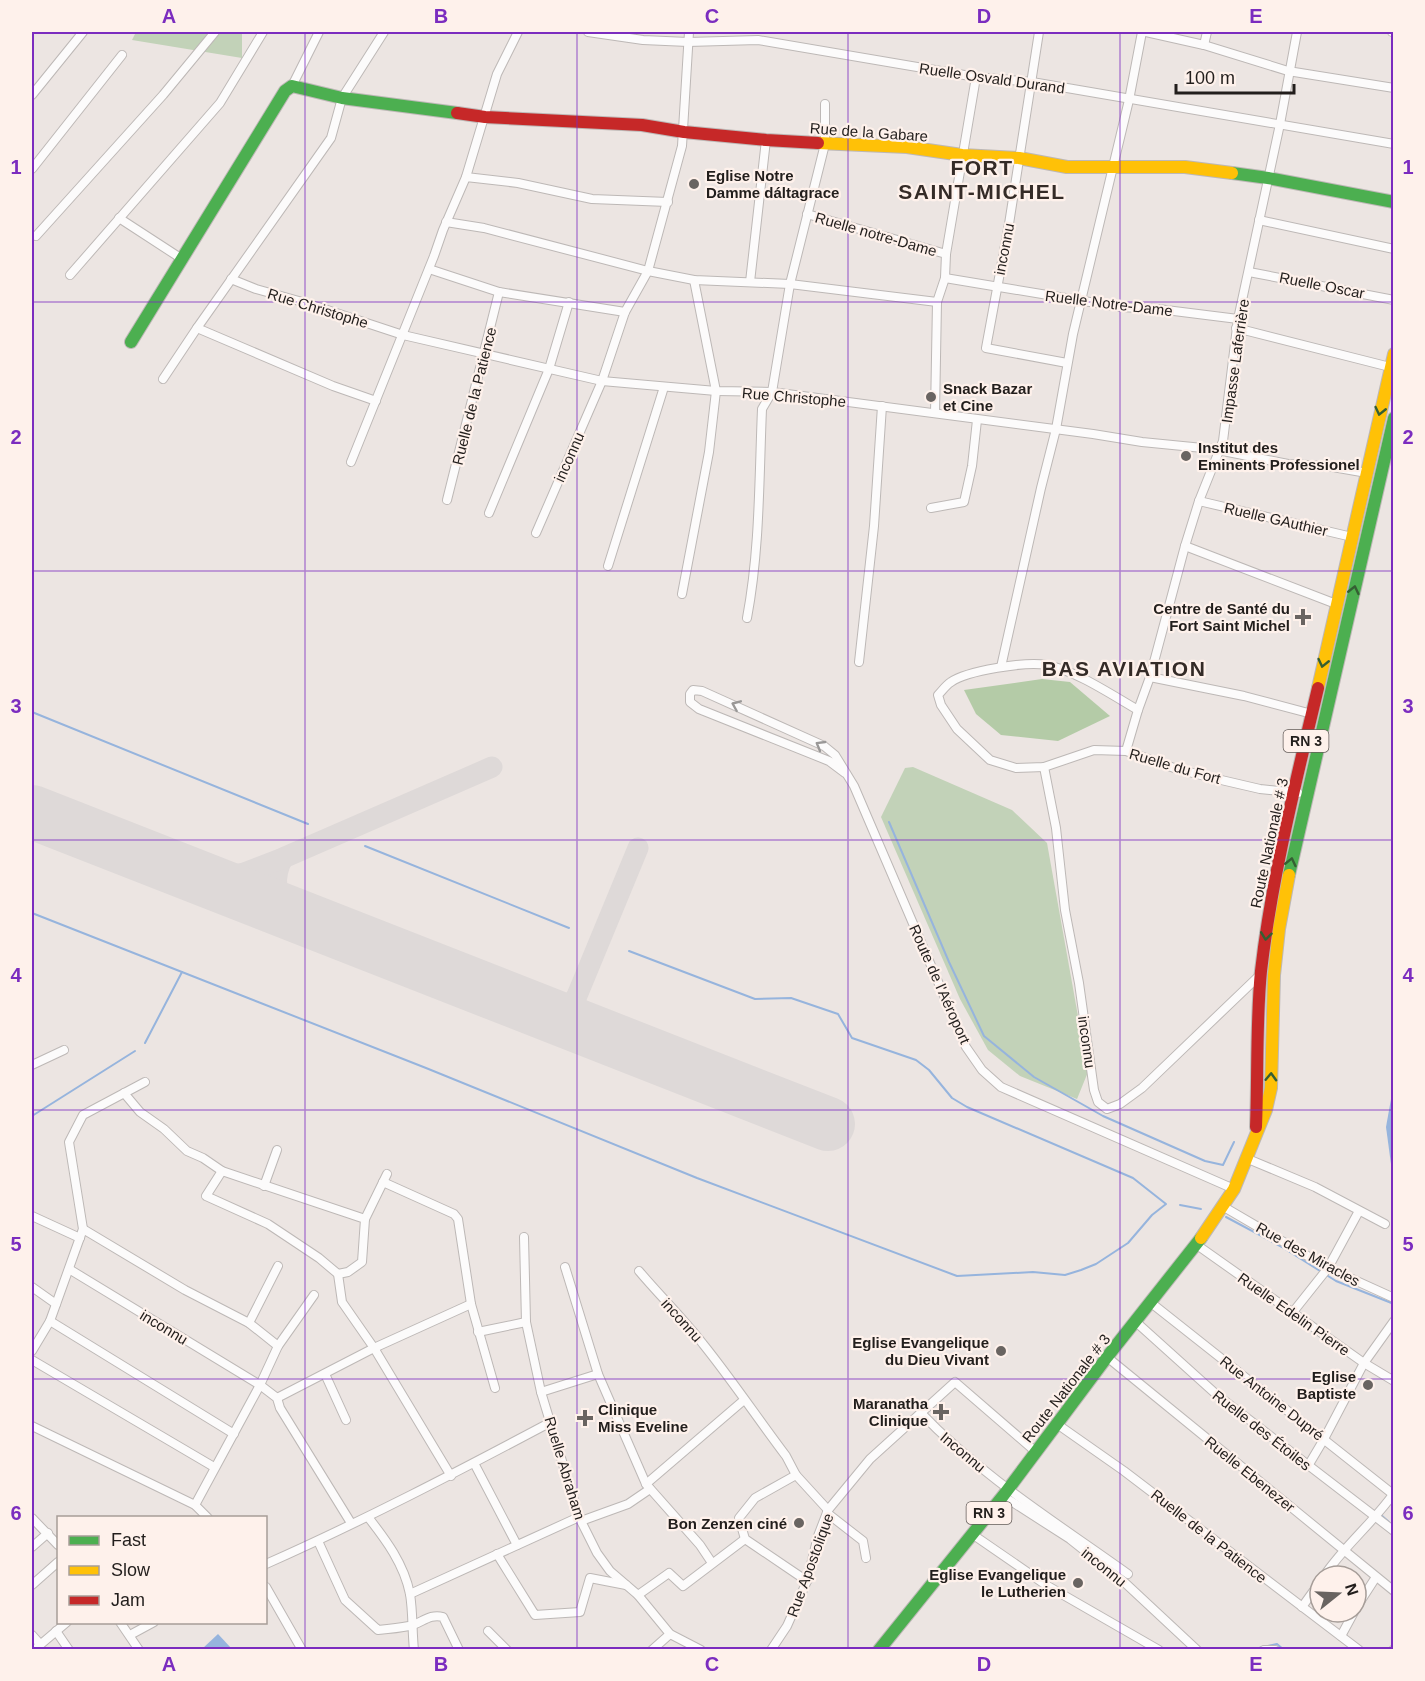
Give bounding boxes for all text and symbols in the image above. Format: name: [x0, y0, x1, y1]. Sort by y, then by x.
text: A: [162, 5, 176, 27]
text: B: [434, 5, 448, 27]
text: C: [705, 5, 719, 27]
text: D: [977, 5, 991, 27]
text: E: [1249, 5, 1263, 27]
scale bar: [1176, 57, 1294, 95]
street label: Ruelle Osvald Durand: [918, 59, 1066, 97]
text: 100 m: [1185, 68, 1235, 88]
street label: Rue de la Gabare: [809, 119, 929, 145]
text: 1: [10, 156, 22, 178]
district label: FORT SAINT-MICHEL: [898, 156, 1066, 203]
text: 1: [1402, 156, 1414, 178]
place label: Eglise Notre Damme dáltagrace: [706, 167, 839, 201]
marker: Eglise Notre Damme dáltagrace: [687, 177, 701, 191]
street label: Ruelle notre-Dame: [813, 208, 939, 260]
street label: inconnu: [991, 222, 1017, 276]
street label: Ruelle Oscar: [1278, 268, 1366, 302]
street label: Rue Christophe: [266, 285, 370, 331]
street label: Ruelle Notre-Dame: [1044, 287, 1174, 319]
street label: Impasse Laferrière: [1218, 298, 1252, 424]
street label: Ruelle de la Patience: [449, 325, 499, 467]
place label: Snack Bazar et Cine: [943, 380, 1032, 414]
street label: Rue Christophe: [741, 384, 847, 410]
marker: Snack Bazar et Cine: [924, 390, 938, 404]
one-way arrow: [1375, 406, 1388, 416]
text: 2: [10, 426, 22, 448]
text: 2: [1402, 426, 1414, 448]
street label: inconnu: [551, 430, 587, 484]
place label: Institut des Eminents Professionel: [1198, 439, 1360, 473]
marker: Institut des Eminents Professionel: [1179, 449, 1193, 463]
street label: Ruelle GAuthier: [1222, 499, 1330, 539]
one-way arrow: [1347, 586, 1360, 596]
place label: Centre de Santé du Fort Saint Michel: [1153, 600, 1290, 634]
marker: Centre de Santé du Fort Saint Michel: [1294, 608, 1312, 626]
district label: BAS AVIATION: [1042, 657, 1206, 680]
one-way arrow: [1317, 657, 1330, 667]
text: 3: [10, 695, 22, 717]
text: 3: [1402, 695, 1414, 717]
one-way arrow: [731, 701, 742, 713]
road number: RN 3: [1284, 730, 1328, 752]
one-way arrow: [816, 740, 826, 752]
street label: Ruelle du Fort: [1127, 745, 1223, 787]
street label: Route Nationale # 3: [1247, 776, 1291, 910]
one-way arrow: [1284, 858, 1297, 868]
street label: Route de l'Aéroport: [906, 922, 974, 1047]
one-way arrow: [1260, 931, 1272, 940]
text: 4: [10, 964, 22, 986]
text: 4: [1402, 964, 1414, 986]
street label: inconnu: [1075, 1015, 1099, 1069]
one-way arrow: [1265, 1072, 1278, 1081]
street label: Rue des Miracles: [1253, 1218, 1363, 1290]
text: 5: [10, 1233, 22, 1255]
text: 5: [1402, 1233, 1414, 1255]
street label: Ruelle Edelin Pierre: [1235, 1269, 1353, 1359]
street label: inconnu: [658, 1295, 706, 1345]
street label: inconnu: [137, 1306, 191, 1348]
street label: Route Nationale # 3: [1018, 1331, 1114, 1445]
place label: Eglise Evangelique du Dieu Vivant: [852, 1334, 989, 1368]
marker: Eglise Evangelique du Dieu Vivant: [994, 1344, 1008, 1358]
street label: Rue Antoine Dupré: [1217, 1352, 1327, 1444]
place label: Eglise Baptiste: [1297, 1368, 1356, 1402]
marker: Eglise Baptiste: [1361, 1378, 1375, 1392]
street label: Ruelle des Étoiles: [1209, 1386, 1315, 1474]
place label: Maranatha Clinique: [853, 1395, 929, 1429]
place label: Clinique Miss Eveline: [598, 1401, 688, 1435]
marker: Maranatha Clinique: [932, 1403, 950, 1421]
marker: Clinique Miss Eveline: [576, 1409, 594, 1427]
street label: Ruelle Abraham: [541, 1414, 589, 1522]
street label: Inconnu: [937, 1428, 989, 1476]
street label: Ruelle Ebenezer: [1202, 1432, 1298, 1516]
street label: Ruelle de la Patience: [1148, 1486, 1270, 1586]
text: 6: [10, 1502, 22, 1524]
road number: RN 3: [966, 1502, 1012, 1524]
text: 6: [1402, 1502, 1414, 1524]
street label: Rue Apostolique: [783, 1511, 837, 1619]
place label: Bon Zenzen ciné: [668, 1515, 787, 1532]
legend: [57, 1516, 267, 1624]
marker: Bon Zenzen ciné: [792, 1516, 806, 1530]
text: Fast: [111, 1530, 146, 1550]
street label: inconnu: [1078, 1544, 1130, 1590]
text: Slow: [111, 1560, 151, 1580]
north arrow: [1308, 1564, 1368, 1624]
place label: Eglise Evangelique le Lutherien: [929, 1566, 1066, 1600]
marker: Eglise Evangelique le Lutherien: [1071, 1576, 1085, 1590]
text: N: [1342, 1581, 1362, 1598]
text: Jam: [111, 1590, 145, 1610]
text: A: [162, 1653, 176, 1675]
text: B: [434, 1653, 448, 1675]
text: C: [705, 1653, 719, 1675]
text: D: [977, 1653, 991, 1675]
text: E: [1249, 1653, 1263, 1675]

